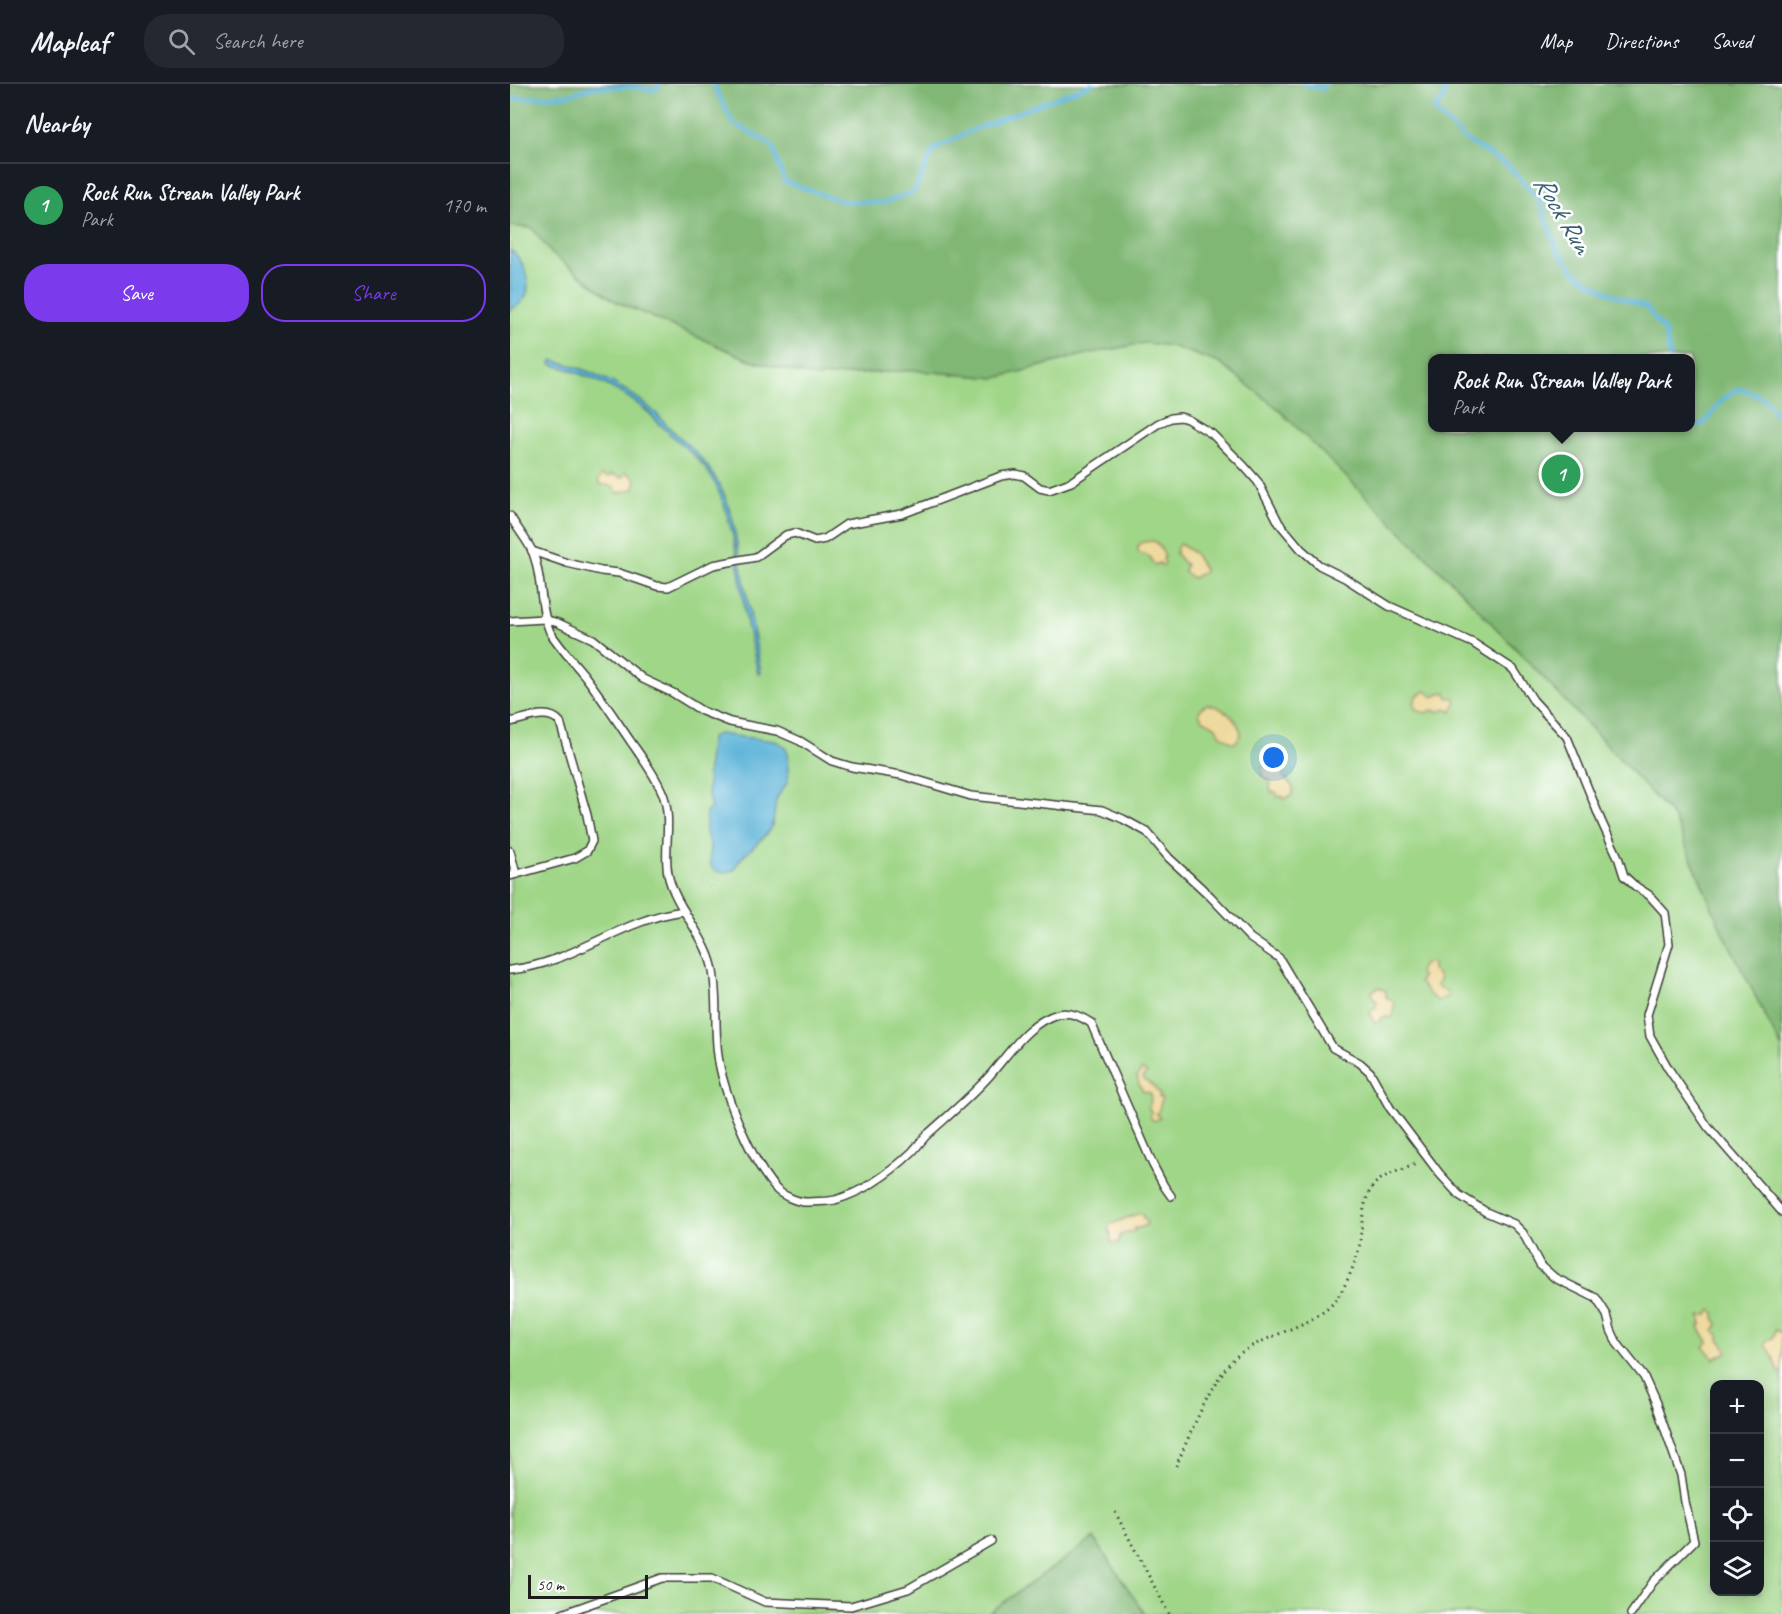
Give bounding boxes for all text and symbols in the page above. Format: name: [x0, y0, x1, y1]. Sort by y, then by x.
search box: [144, 14, 564, 68]
text: Mapleaf: [30, 24, 108, 59]
icon: search: [165, 25, 198, 58]
text: Search here: [213, 27, 303, 55]
text: Map: [1540, 28, 1572, 54]
text: Directions: [1605, 28, 1678, 54]
text: Saved: [1711, 28, 1752, 54]
text: Nearby: [24, 107, 89, 140]
water label: Rock Run: [1526, 169, 1601, 262]
text: Rock Run Stream Valley Park: [81, 179, 300, 207]
text: 1: [39, 193, 48, 218]
text: 170 m: [443, 193, 486, 218]
text: Park: [81, 207, 113, 232]
button: Save: [24, 264, 249, 322]
button: Share: [261, 264, 486, 322]
popup: [1428, 354, 1695, 432]
text: Rock Run Stream Valley Park: [1452, 367, 1671, 395]
text: Park: [1452, 395, 1484, 420]
pin: 1: [1542, 452, 1580, 496]
your location: [1259, 743, 1288, 772]
map controls: [1710, 1380, 1764, 1596]
button: +: [1710, 1380, 1764, 1434]
button: −: [1710, 1434, 1764, 1488]
button: locate: [1710, 1488, 1764, 1542]
button: layers: [1710, 1542, 1764, 1596]
scale bar: [528, 1572, 648, 1600]
text: 50 m: [537, 1575, 564, 1595]

